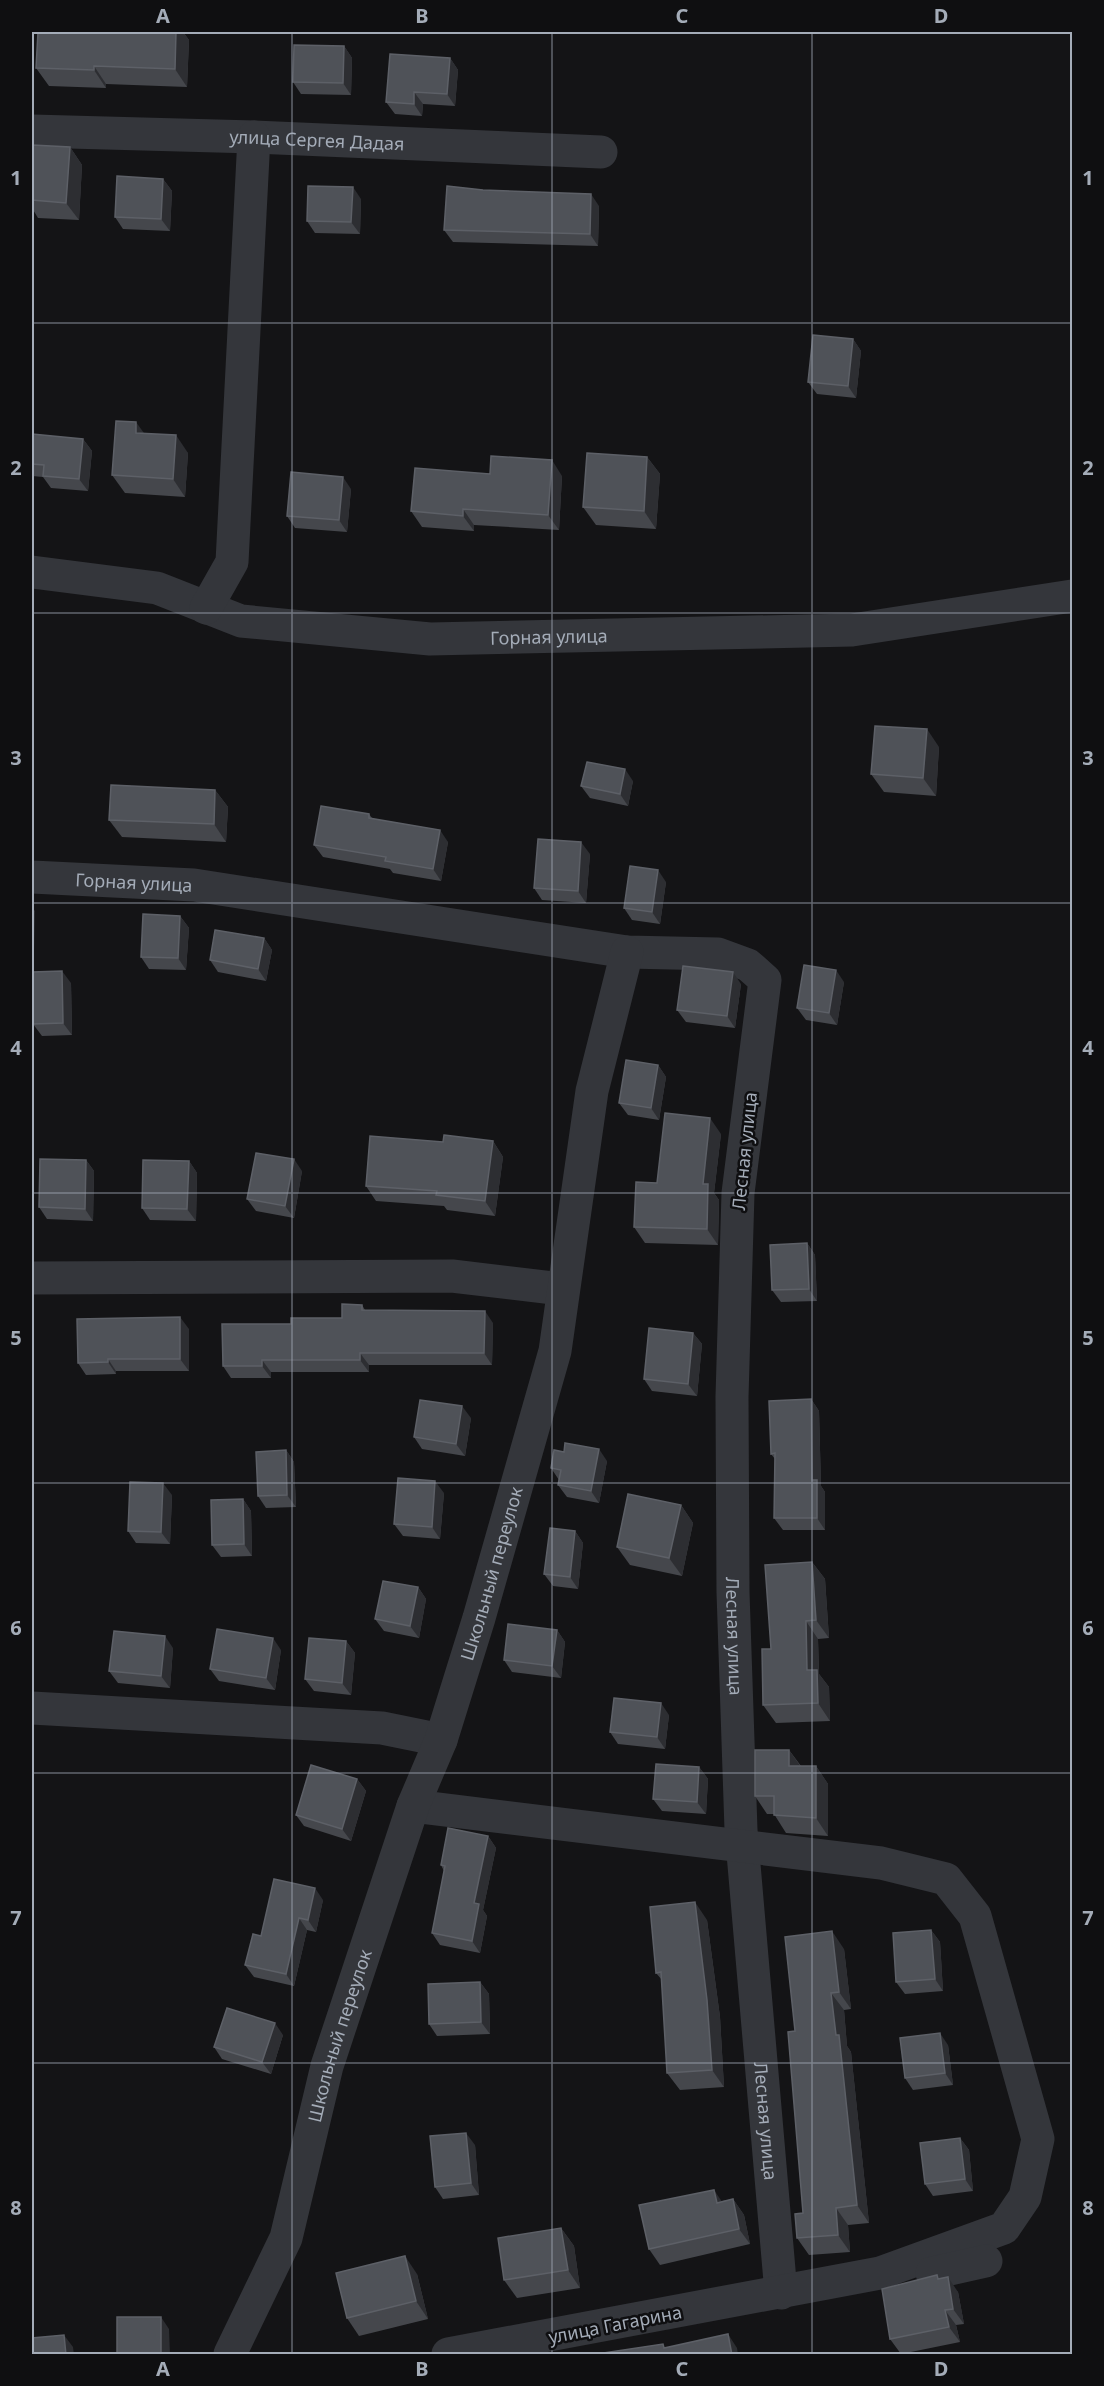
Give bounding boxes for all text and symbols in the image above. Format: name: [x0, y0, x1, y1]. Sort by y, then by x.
text: A: [156, 2, 170, 29]
text: B: [415, 2, 429, 29]
text: C: [676, 2, 689, 29]
text: D: [934, 2, 948, 29]
street label: улица Сергея Дадая: [229, 124, 405, 155]
text: 1: [10, 164, 22, 191]
text: 1: [1082, 164, 1094, 191]
text: 2: [10, 454, 22, 481]
text: 2: [1082, 454, 1094, 481]
street label: Горная улица: [490, 623, 608, 650]
text: 3: [10, 744, 22, 771]
text: 3: [1082, 744, 1094, 771]
street label: Горная улица: [75, 867, 193, 897]
text: 4: [10, 1034, 22, 1061]
text: 4: [1082, 1034, 1094, 1061]
street label: Лесная улица: [726, 1091, 762, 1211]
text: 5: [10, 1324, 22, 1351]
text: 5: [1082, 1324, 1094, 1351]
street label: Школьный переулок: [454, 1484, 528, 1663]
street label: Лесная улица: [721, 1577, 748, 1696]
text: 6: [10, 1614, 22, 1641]
text: 6: [1082, 1614, 1094, 1641]
text: 7: [10, 1904, 22, 1931]
text: 7: [1082, 1904, 1094, 1931]
street label: Школьный переулок: [302, 1946, 377, 2125]
street label: Лесная улица: [749, 2061, 783, 2181]
text: 8: [10, 2194, 22, 2221]
text: 8: [1082, 2194, 1094, 2221]
street label: улица Гагарина: [546, 2299, 684, 2349]
text: A: [156, 2355, 170, 2382]
text: B: [415, 2355, 429, 2382]
text: C: [676, 2355, 689, 2382]
text: D: [934, 2355, 948, 2382]

